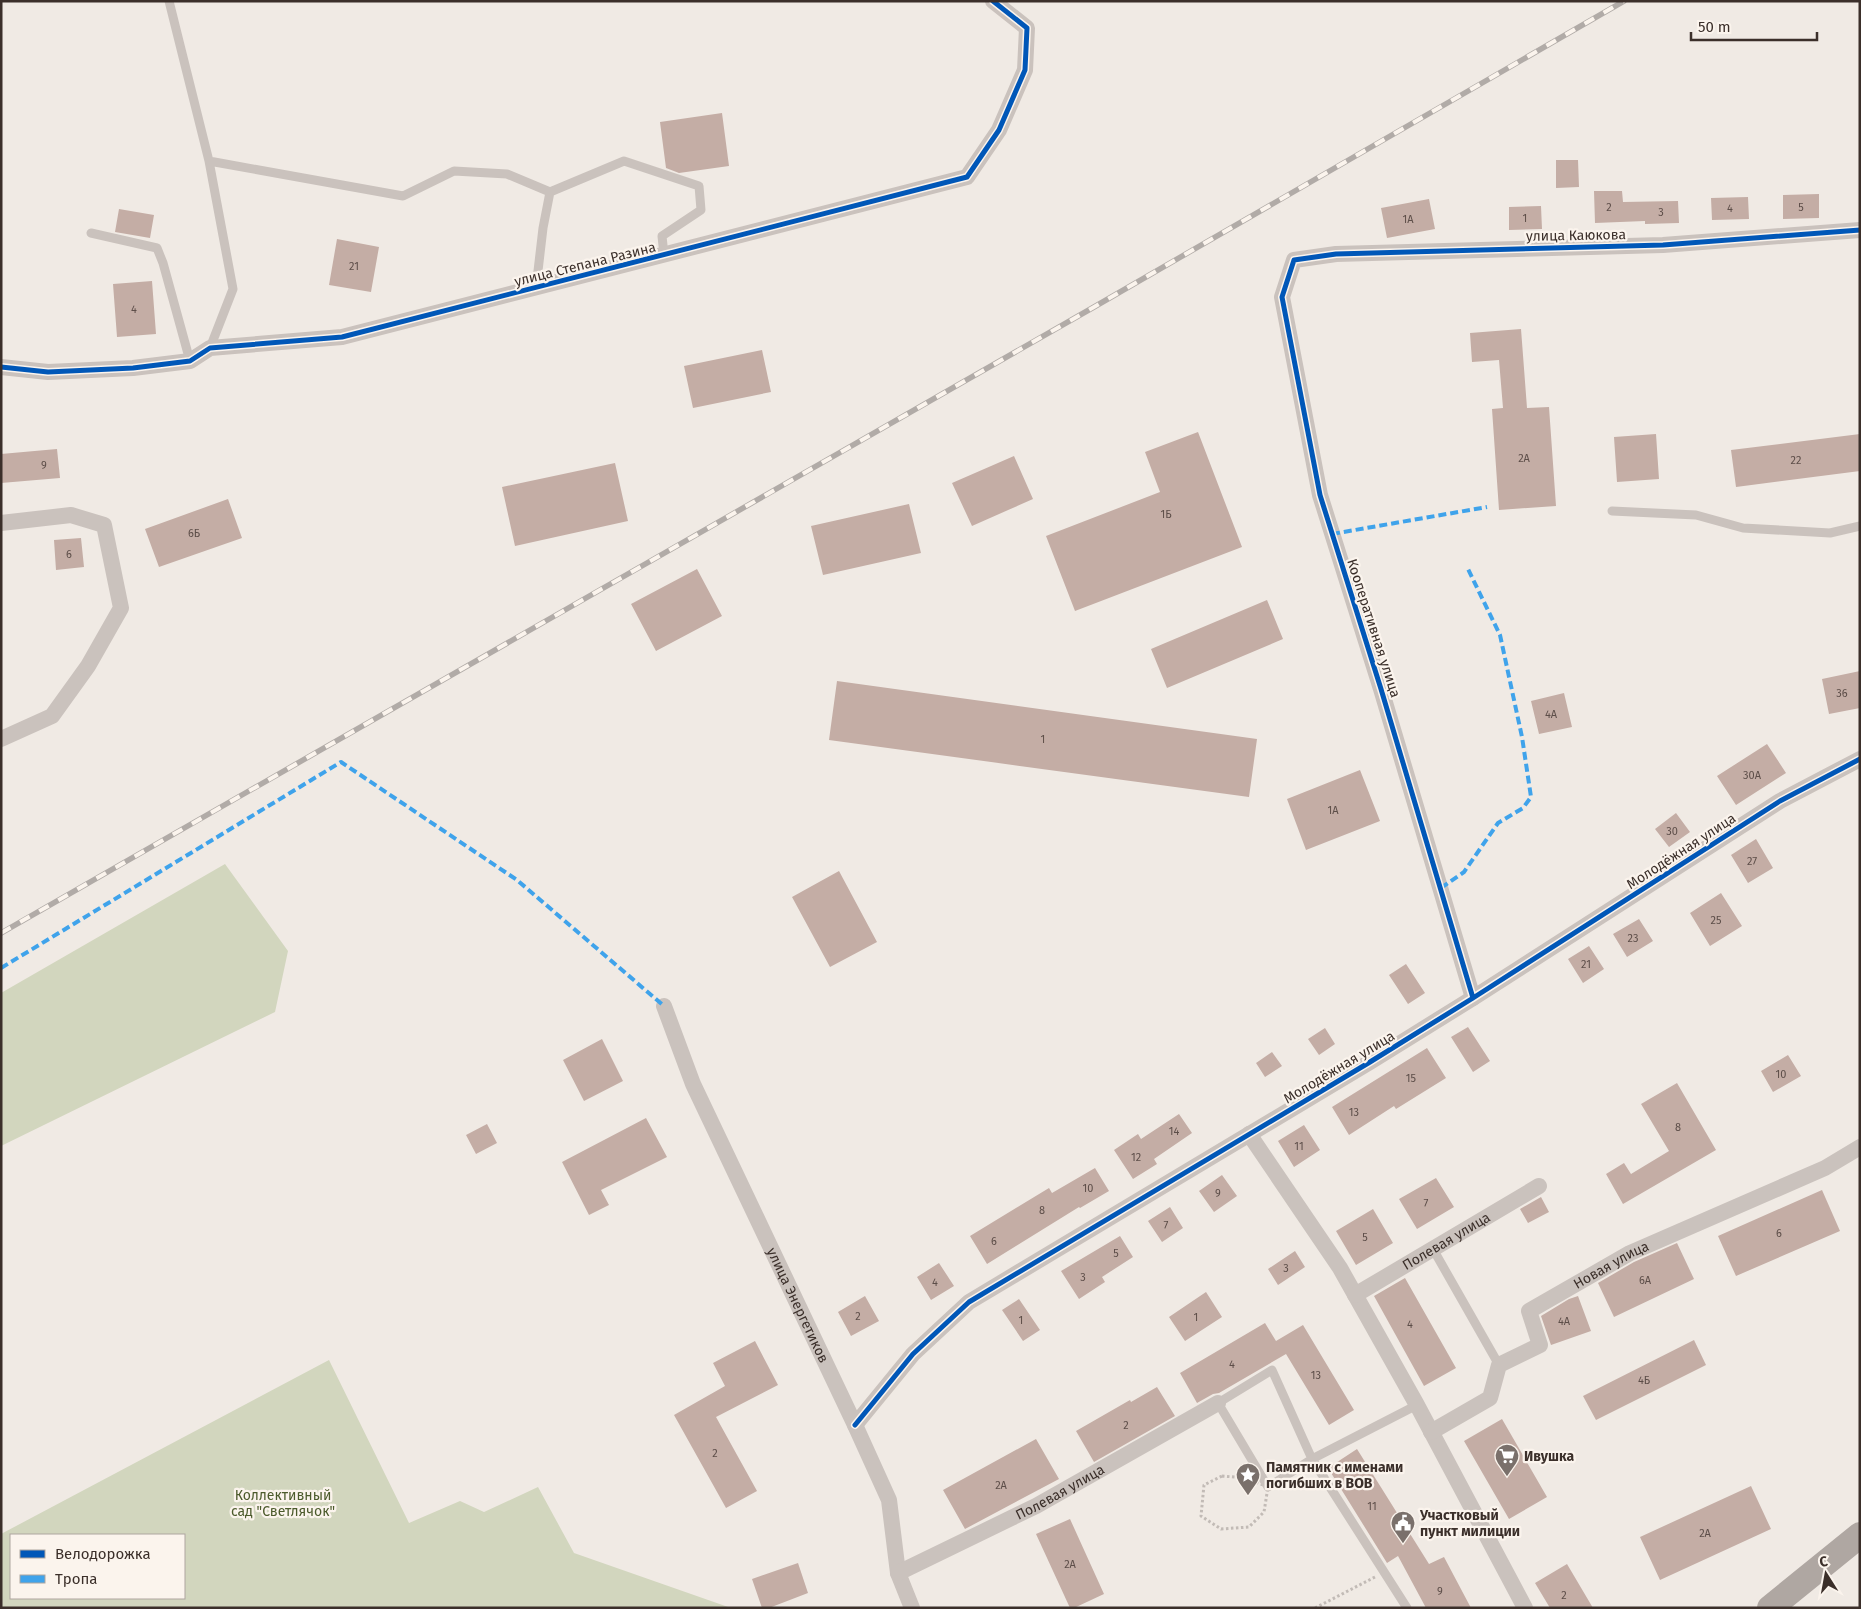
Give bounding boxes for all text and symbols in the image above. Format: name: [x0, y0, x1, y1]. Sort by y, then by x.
scale bar: [1691, 10, 1817, 42]
text: 50 m: [1698, 18, 1731, 36]
house number: 2: [1606, 201, 1612, 214]
house number: 5: [1798, 201, 1804, 214]
house number: 4: [1727, 202, 1733, 215]
house number: 3: [1658, 206, 1664, 219]
house number: 1: [1523, 212, 1527, 225]
house number: 1А: [1402, 213, 1414, 226]
street label: улица Каюкова: [1526, 226, 1626, 245]
street label: улица Степана Разина: [513, 239, 658, 290]
house number: 21: [349, 260, 359, 273]
house number: 4: [131, 303, 137, 316]
house number: 2А: [1518, 452, 1531, 465]
house number: 22: [1791, 454, 1801, 467]
house number: 9: [41, 459, 47, 472]
house number: 1Б: [1160, 508, 1172, 521]
house number: 6Б: [188, 527, 201, 540]
house number: 6: [66, 548, 72, 561]
street label: Кооперативная улица: [1343, 557, 1404, 700]
house number: 36: [1836, 687, 1848, 700]
house number: 4А: [1545, 708, 1558, 721]
house number: 1: [1041, 733, 1045, 746]
house number: 30А: [1743, 769, 1762, 782]
house number: 1А: [1327, 804, 1339, 817]
street label: Молодёжная улица: [1623, 810, 1739, 893]
house number: 30: [1666, 825, 1678, 838]
house number: 27: [1747, 855, 1757, 868]
house number: 25: [1711, 914, 1722, 927]
house number: 23: [1628, 932, 1638, 945]
house number: 21: [1581, 958, 1591, 971]
street label: Молодёжная улица: [1281, 1028, 1398, 1107]
house number: 10: [1776, 1068, 1786, 1081]
house number: 15: [1406, 1072, 1417, 1085]
house number: 13: [1349, 1106, 1359, 1119]
house number: 8: [1675, 1121, 1681, 1134]
house number: 14: [1169, 1125, 1179, 1138]
house number: 11: [1294, 1140, 1304, 1153]
house number: 12: [1131, 1151, 1141, 1164]
house number: 10: [1083, 1182, 1093, 1195]
house number: 9: [1215, 1187, 1221, 1200]
house number: 7: [1424, 1197, 1429, 1210]
house number: 8: [1039, 1204, 1045, 1217]
street label: Полевая улица: [1399, 1209, 1493, 1274]
house number: 7: [1164, 1219, 1169, 1232]
house number: 6: [1776, 1227, 1782, 1240]
house number: 5: [1362, 1231, 1368, 1244]
house number: 6: [991, 1235, 997, 1248]
street label: Новая улица: [1571, 1238, 1652, 1293]
street label: улица Энергетиков: [763, 1245, 832, 1366]
house number: 5: [1113, 1247, 1119, 1260]
house number: 3: [1283, 1262, 1289, 1275]
house number: 3: [1080, 1271, 1086, 1284]
house number: 6А: [1639, 1274, 1652, 1287]
house number: 4: [932, 1276, 938, 1289]
house number: 2: [855, 1310, 861, 1323]
house number: 1: [1194, 1311, 1198, 1324]
house number: 1: [1019, 1314, 1023, 1327]
house number: 4А: [1558, 1315, 1571, 1328]
house number: 4: [1407, 1318, 1413, 1331]
house number: 4: [1229, 1358, 1235, 1371]
house number: 13: [1311, 1369, 1321, 1382]
house number: 4Б: [1638, 1374, 1651, 1387]
house number: 2: [1123, 1419, 1129, 1432]
supermarket icon: Ивушка: [1494, 1443, 1520, 1477]
house number: 2: [712, 1447, 718, 1460]
place label: Ивушка: [1524, 1448, 1574, 1465]
place label: Памятник с именами погибших в ВОВ: [1266, 1459, 1403, 1492]
street label: Полевая улица: [1013, 1461, 1108, 1524]
place icon: Памятник с именами погибших в ВОВ: [1235, 1462, 1261, 1496]
house number: 2А: [995, 1479, 1008, 1492]
park label: Коллективный сад "Светлячок": [231, 1487, 335, 1520]
house number: 11: [1367, 1500, 1377, 1513]
place label: Участковый пункт милиции: [1419, 1507, 1520, 1540]
public building icon: Участковый пункт милиции: [1390, 1510, 1416, 1544]
house number: 2А: [1699, 1527, 1712, 1540]
legend: [10, 1534, 185, 1599]
text: Велодорожка: [55, 1545, 151, 1563]
north arrow: [1801, 1549, 1851, 1599]
text: С: [1818, 1553, 1829, 1571]
house number: 2А: [1064, 1558, 1077, 1571]
text: Тропа: [55, 1570, 97, 1588]
house number: 9: [1437, 1585, 1443, 1598]
house number: 2: [1561, 1589, 1567, 1602]

